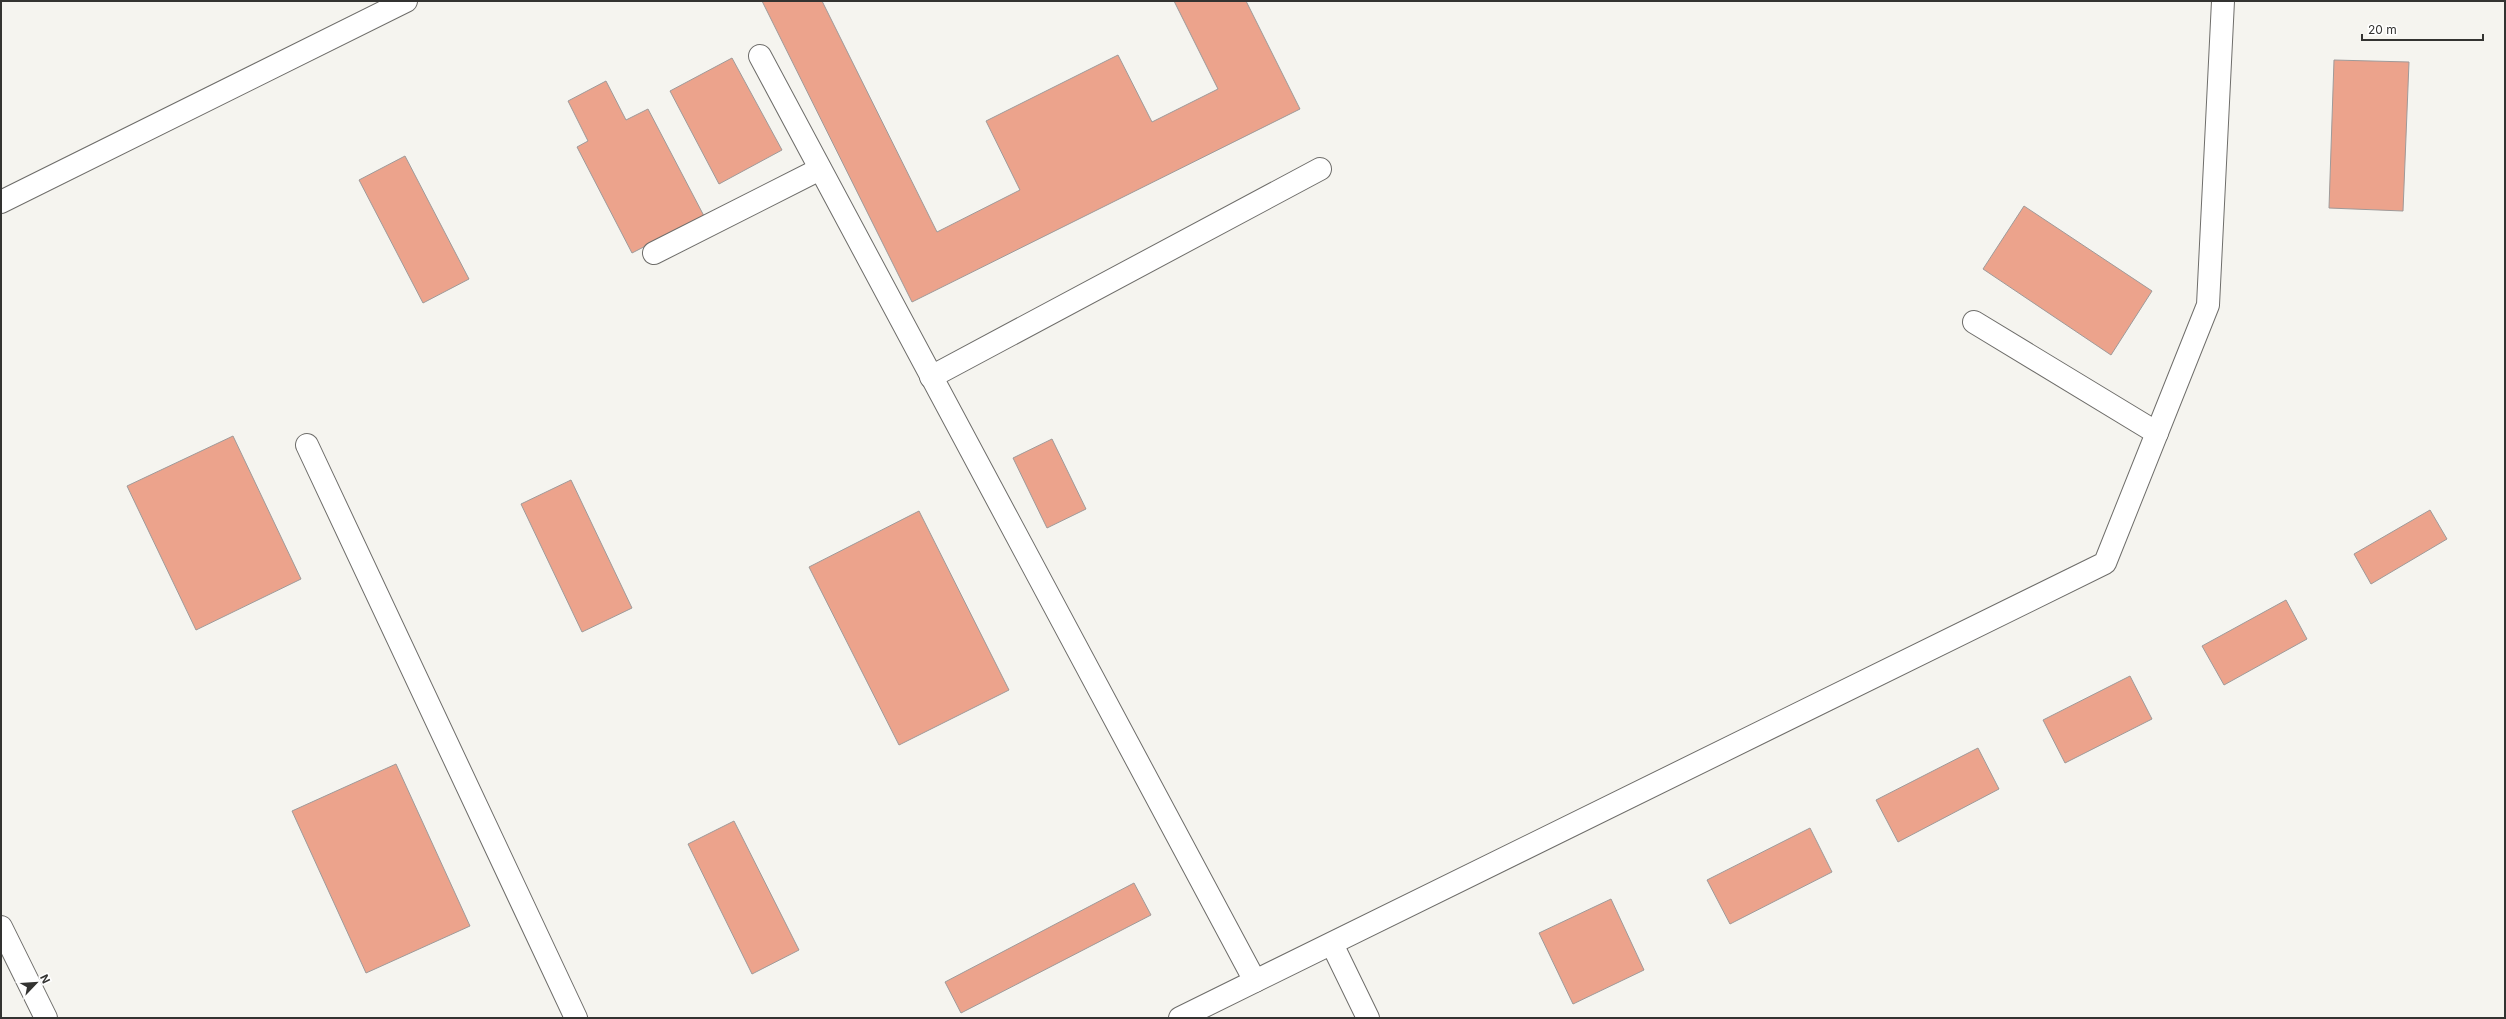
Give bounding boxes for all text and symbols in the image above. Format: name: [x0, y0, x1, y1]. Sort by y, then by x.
scale bar: [2362, 16, 2483, 42]
text: 20 m: [2368, 22, 2397, 37]
north arrow: [16, 963, 56, 1003]
text: N: [37, 972, 53, 986]

